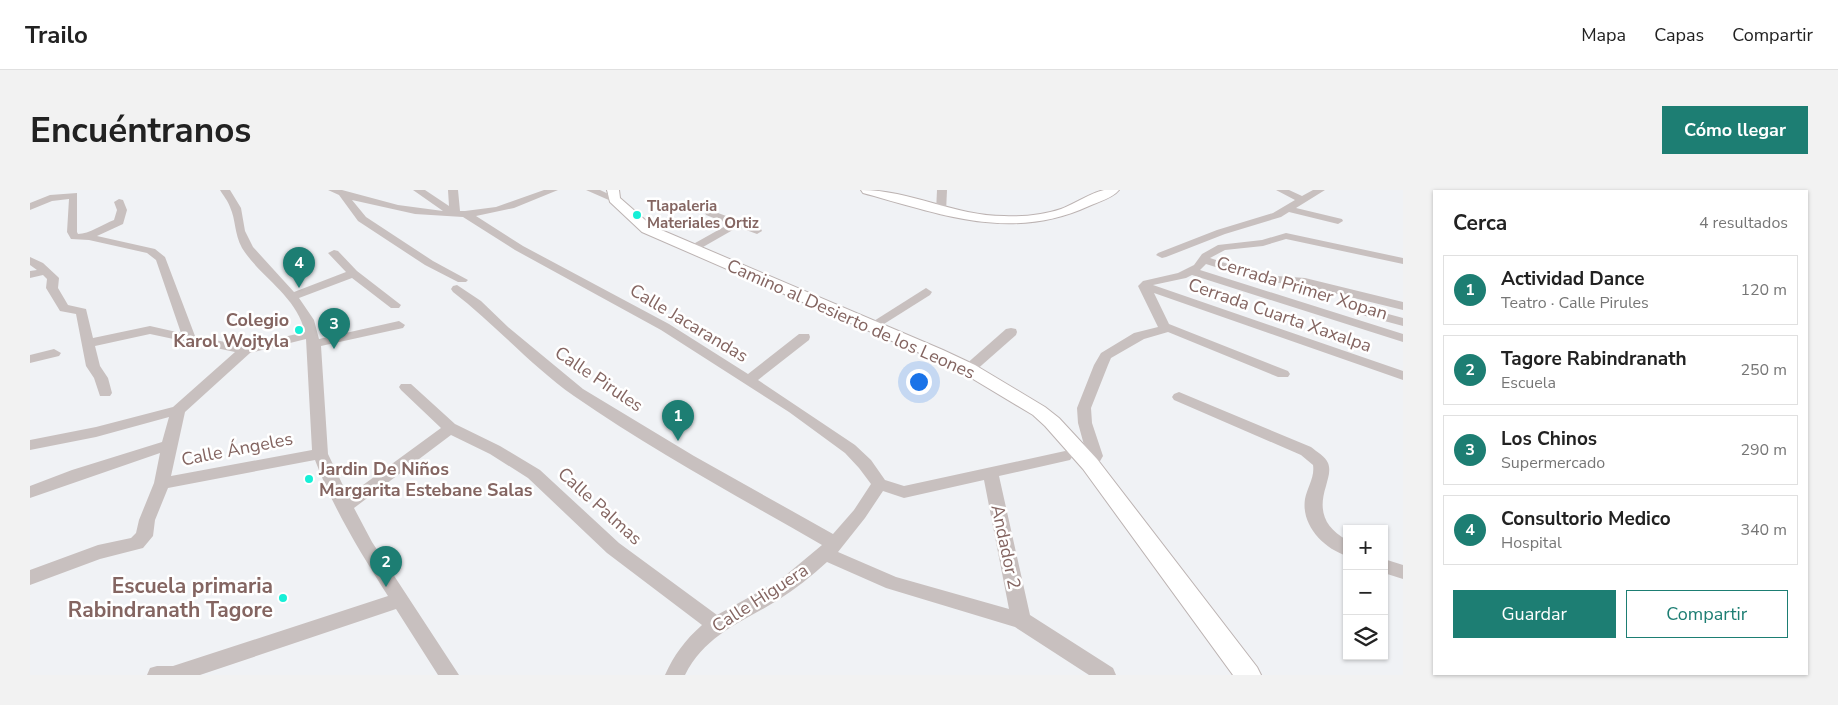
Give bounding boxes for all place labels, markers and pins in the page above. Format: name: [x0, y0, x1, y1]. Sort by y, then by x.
place label: Tlapaleria Materiales Ortiz: [647, 196, 759, 233]
marker: Tlapaleria Materiales Ortiz: [631, 209, 643, 221]
pin: 4: [283, 247, 315, 288]
place label: Colegio Karol Wojtyla: [173, 308, 289, 353]
pin: 3: [318, 308, 350, 349]
marker: Colegio Karol Wojtyla: [293, 324, 305, 336]
pin: 1: [662, 400, 694, 441]
place label: Jardin De Niños Margarita Estebane Salas: [318, 457, 533, 502]
marker: Jardin De Niños Margarita Estebane Salas: [303, 473, 315, 485]
pin: 2: [370, 546, 402, 587]
place label: Escuela primaria Rabindranath Tagore: [68, 572, 273, 624]
marker: Escuela primaria Rabindranath Tagore: [277, 592, 289, 604]

